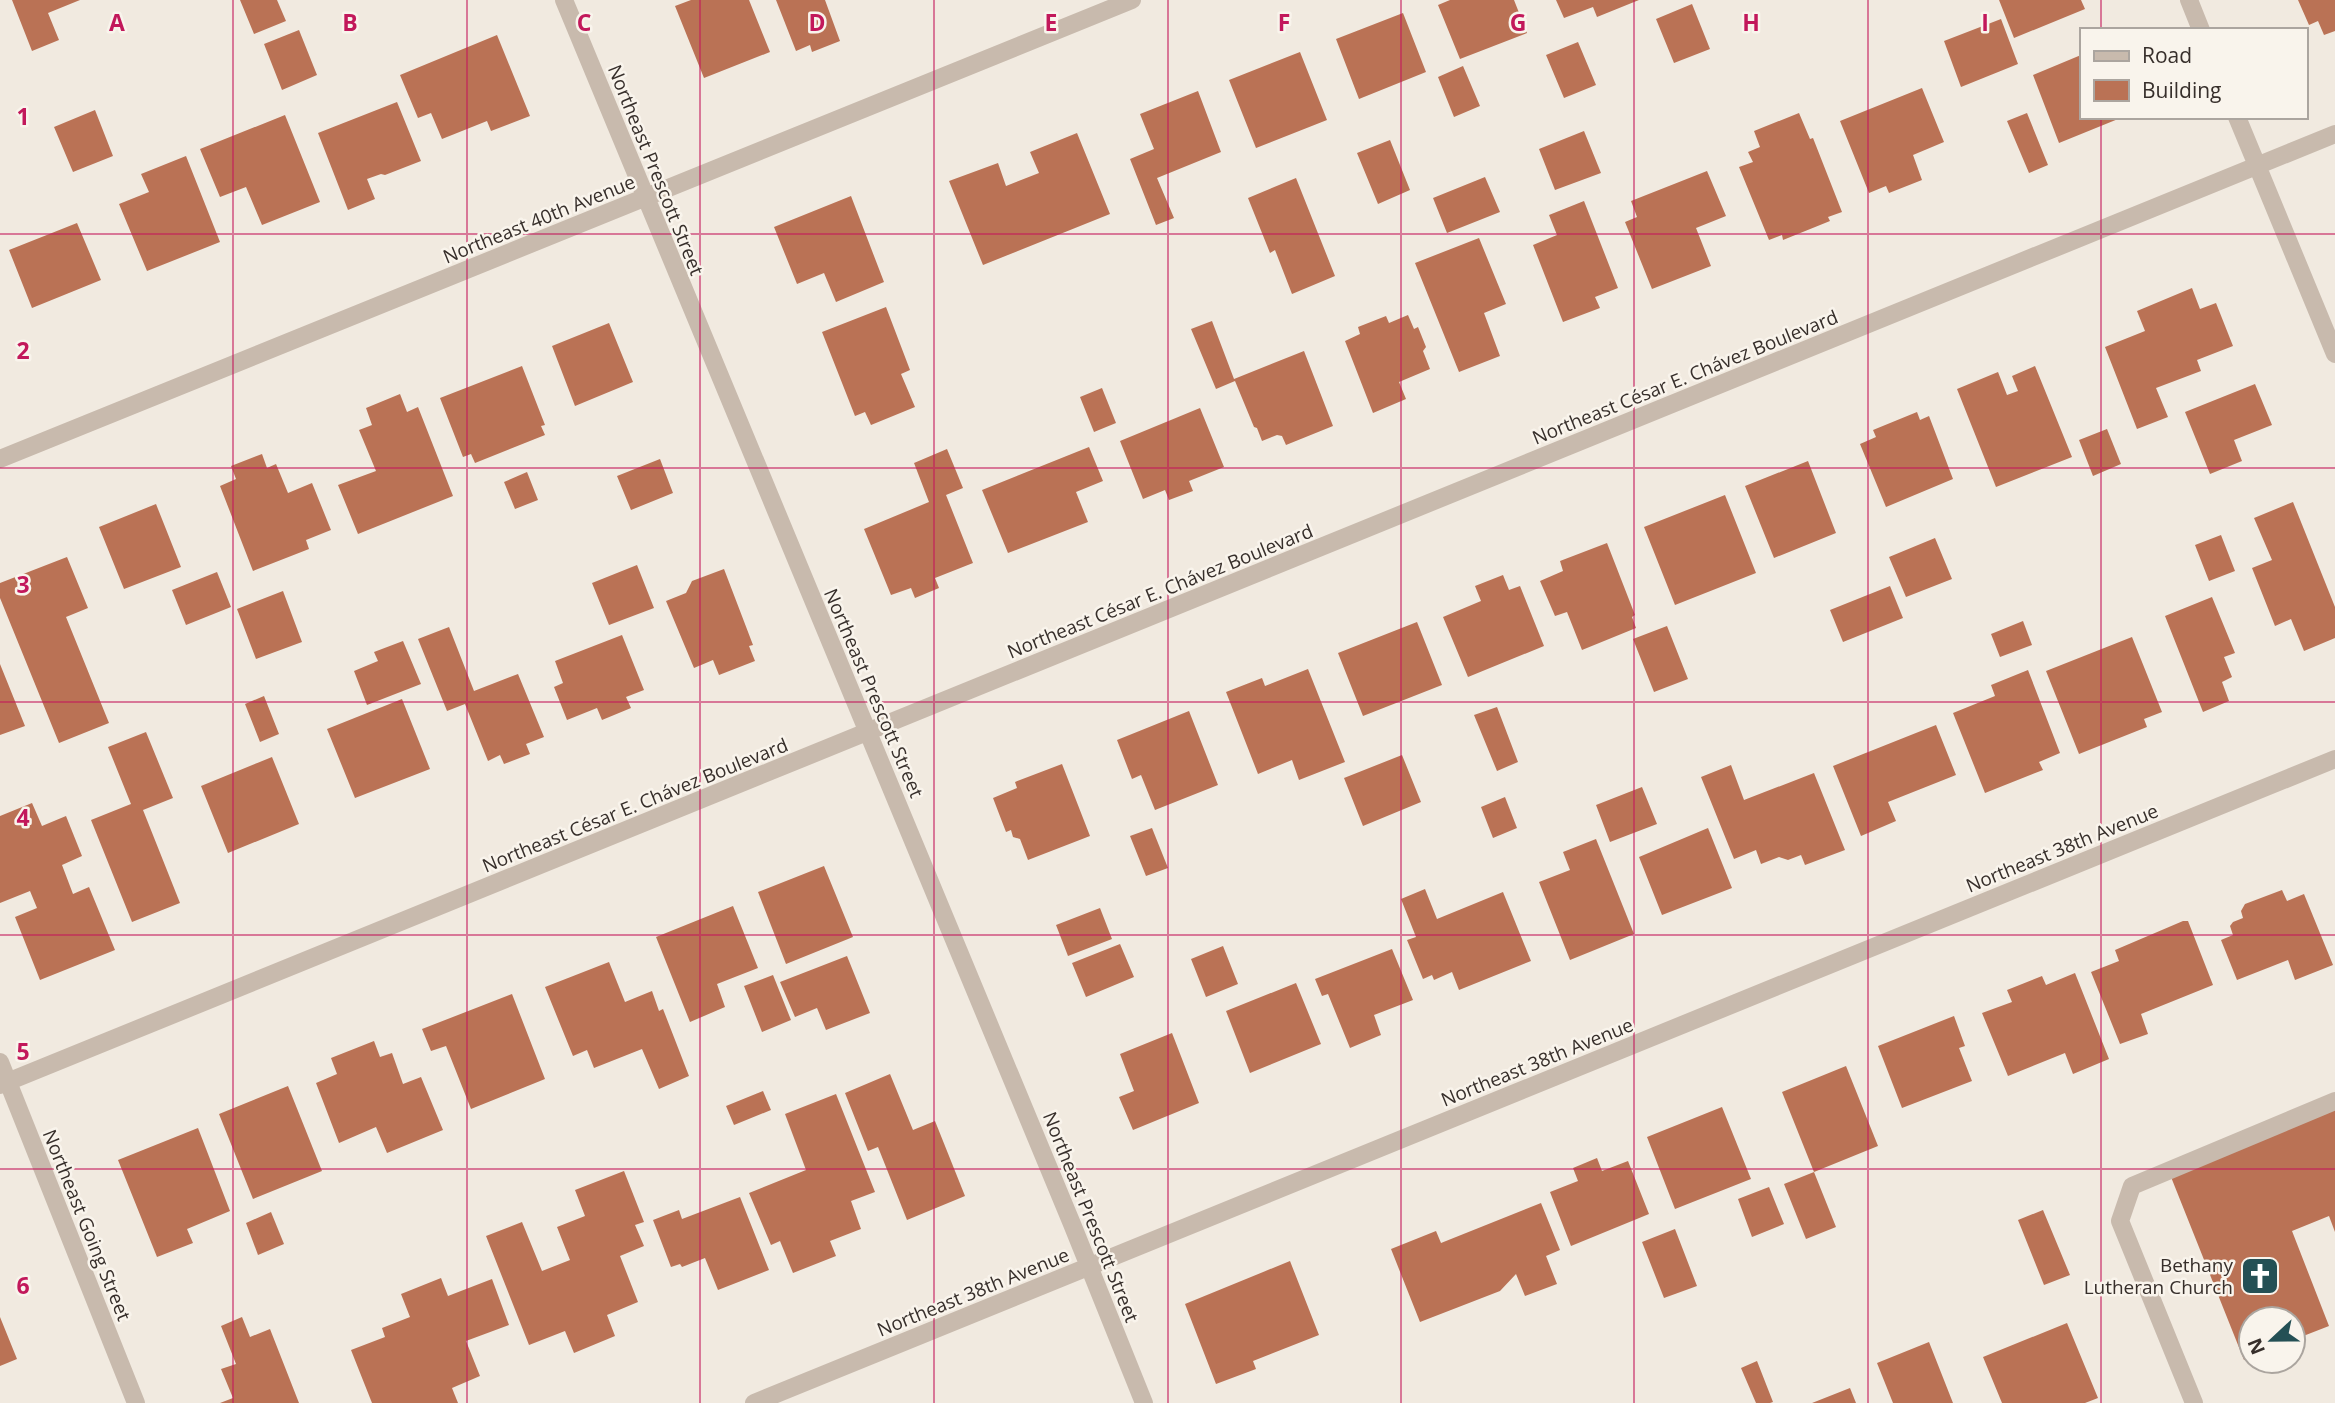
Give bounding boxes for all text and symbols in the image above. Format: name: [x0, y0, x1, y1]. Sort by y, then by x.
text: A: [109, 6, 125, 38]
text: B: [342, 6, 358, 38]
text: C: [577, 6, 591, 38]
text: D: [808, 6, 826, 38]
text: E: [1045, 6, 1057, 38]
text: F: [1278, 6, 1290, 38]
text: G: [1510, 6, 1526, 38]
text: H: [1742, 6, 1760, 38]
text: I: [1981, 6, 1989, 38]
legend: [2080, 28, 2307, 119]
text: Road: [2142, 41, 2192, 69]
street label: Northeast Prescott Street: [602, 61, 710, 279]
text: Building: [2142, 76, 2221, 104]
text: 1: [16, 100, 30, 132]
street label: Northeast 40th Avenue: [439, 169, 639, 269]
street label: Northeast César E. Chávez Boulevard: [1528, 304, 1842, 450]
text: 2: [16, 334, 30, 366]
street label: Northeast César E. Chávez Boulevard: [1003, 518, 1317, 664]
text: 3: [16, 568, 30, 600]
street label: Northeast Prescott Street: [818, 584, 930, 802]
street label: Northeast César E. Chávez Boulevard: [478, 732, 792, 878]
street label: Northeast 38th Avenue: [1962, 798, 2162, 898]
text: 4: [16, 801, 30, 833]
street label: Northeast 38th Avenue: [1437, 1012, 1637, 1112]
text: 5: [16, 1035, 30, 1067]
street label: Northeast Prescott Street: [1037, 1108, 1145, 1326]
street label: Northeast Going Street: [37, 1126, 137, 1325]
street label: Northeast 38th Avenue: [873, 1242, 1073, 1342]
place label: Bethany Lutheran Church: [2084, 1252, 2233, 1300]
church icon: Bethany Lutheran Church: [2239, 1255, 2281, 1297]
text: 6: [16, 1269, 30, 1301]
north arrow: [2237, 1305, 2307, 1375]
text: N: [2241, 1334, 2271, 1358]

